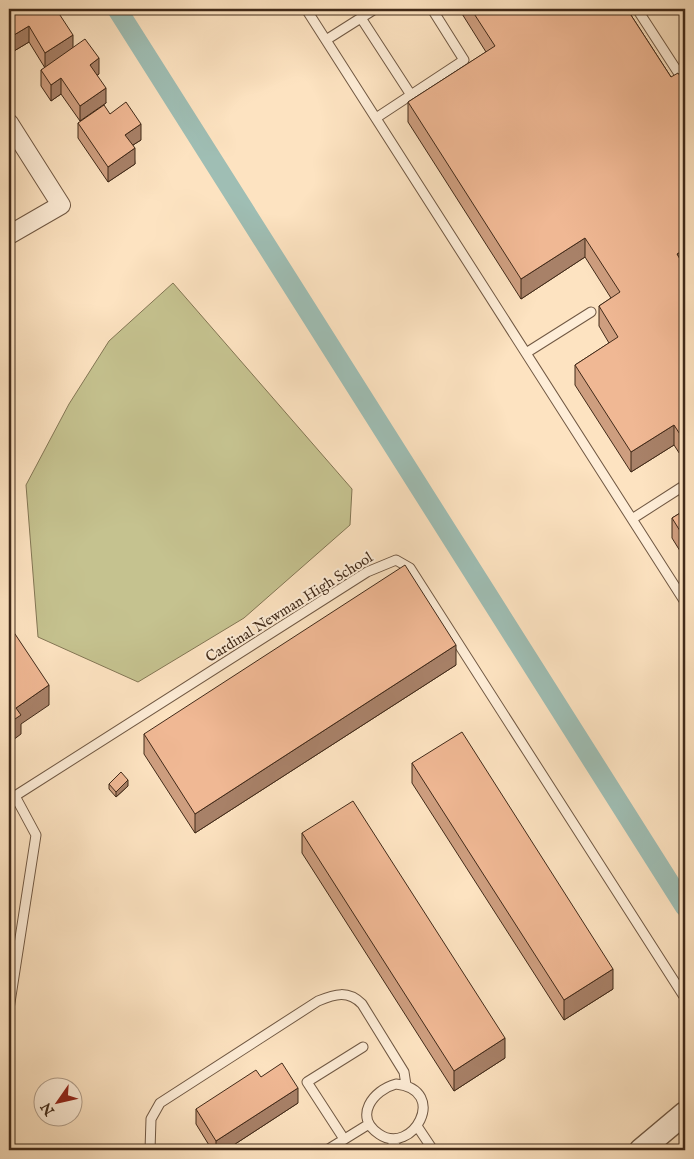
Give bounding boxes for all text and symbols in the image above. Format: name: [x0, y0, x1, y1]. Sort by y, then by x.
street label: Cardinal Newman High School: [202, 548, 377, 667]
north arrow: [32, 1076, 82, 1126]
text: N: [37, 1099, 59, 1120]

